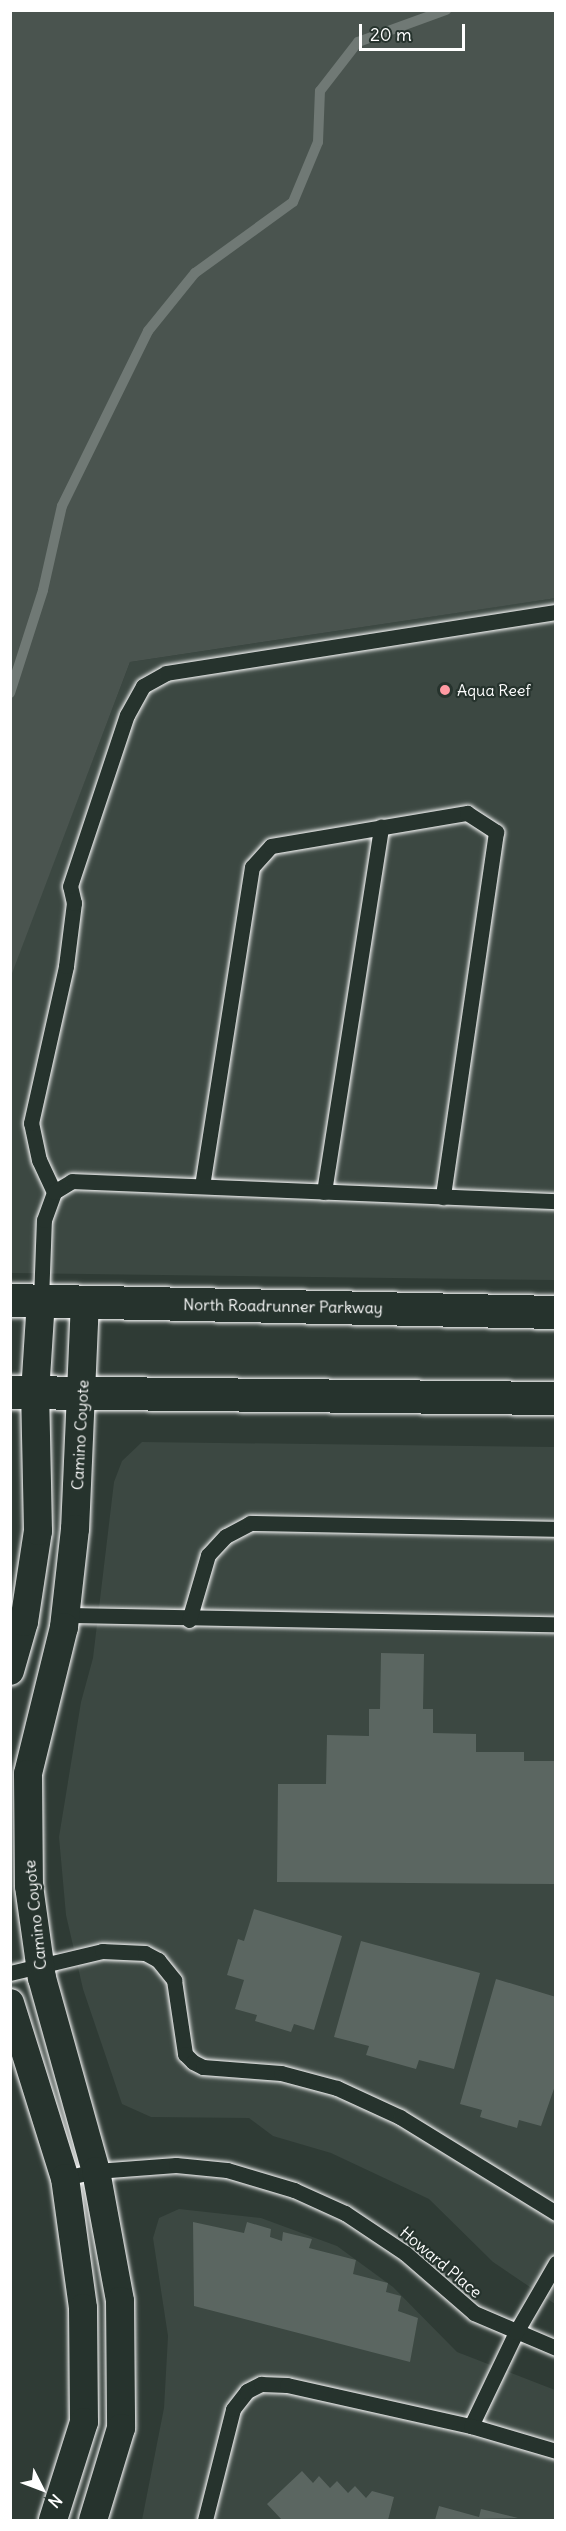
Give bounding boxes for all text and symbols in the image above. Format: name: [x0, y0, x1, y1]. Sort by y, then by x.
scale bar: [362, 12, 468, 50]
text: 20 m: [370, 23, 412, 46]
place label: Aqua Reef: [457, 680, 531, 700]
marker: Aqua Reef: [438, 683, 452, 697]
street label: North Roadrunner Parkway: [183, 1295, 383, 1317]
street label: Camino Coyote: [68, 1379, 92, 1491]
street label: Camino Coyote: [20, 1859, 50, 1971]
street label: Howard Place: [396, 2222, 486, 2302]
north arrow: [12, 2459, 72, 2519]
text: N: [44, 2490, 67, 2512]

